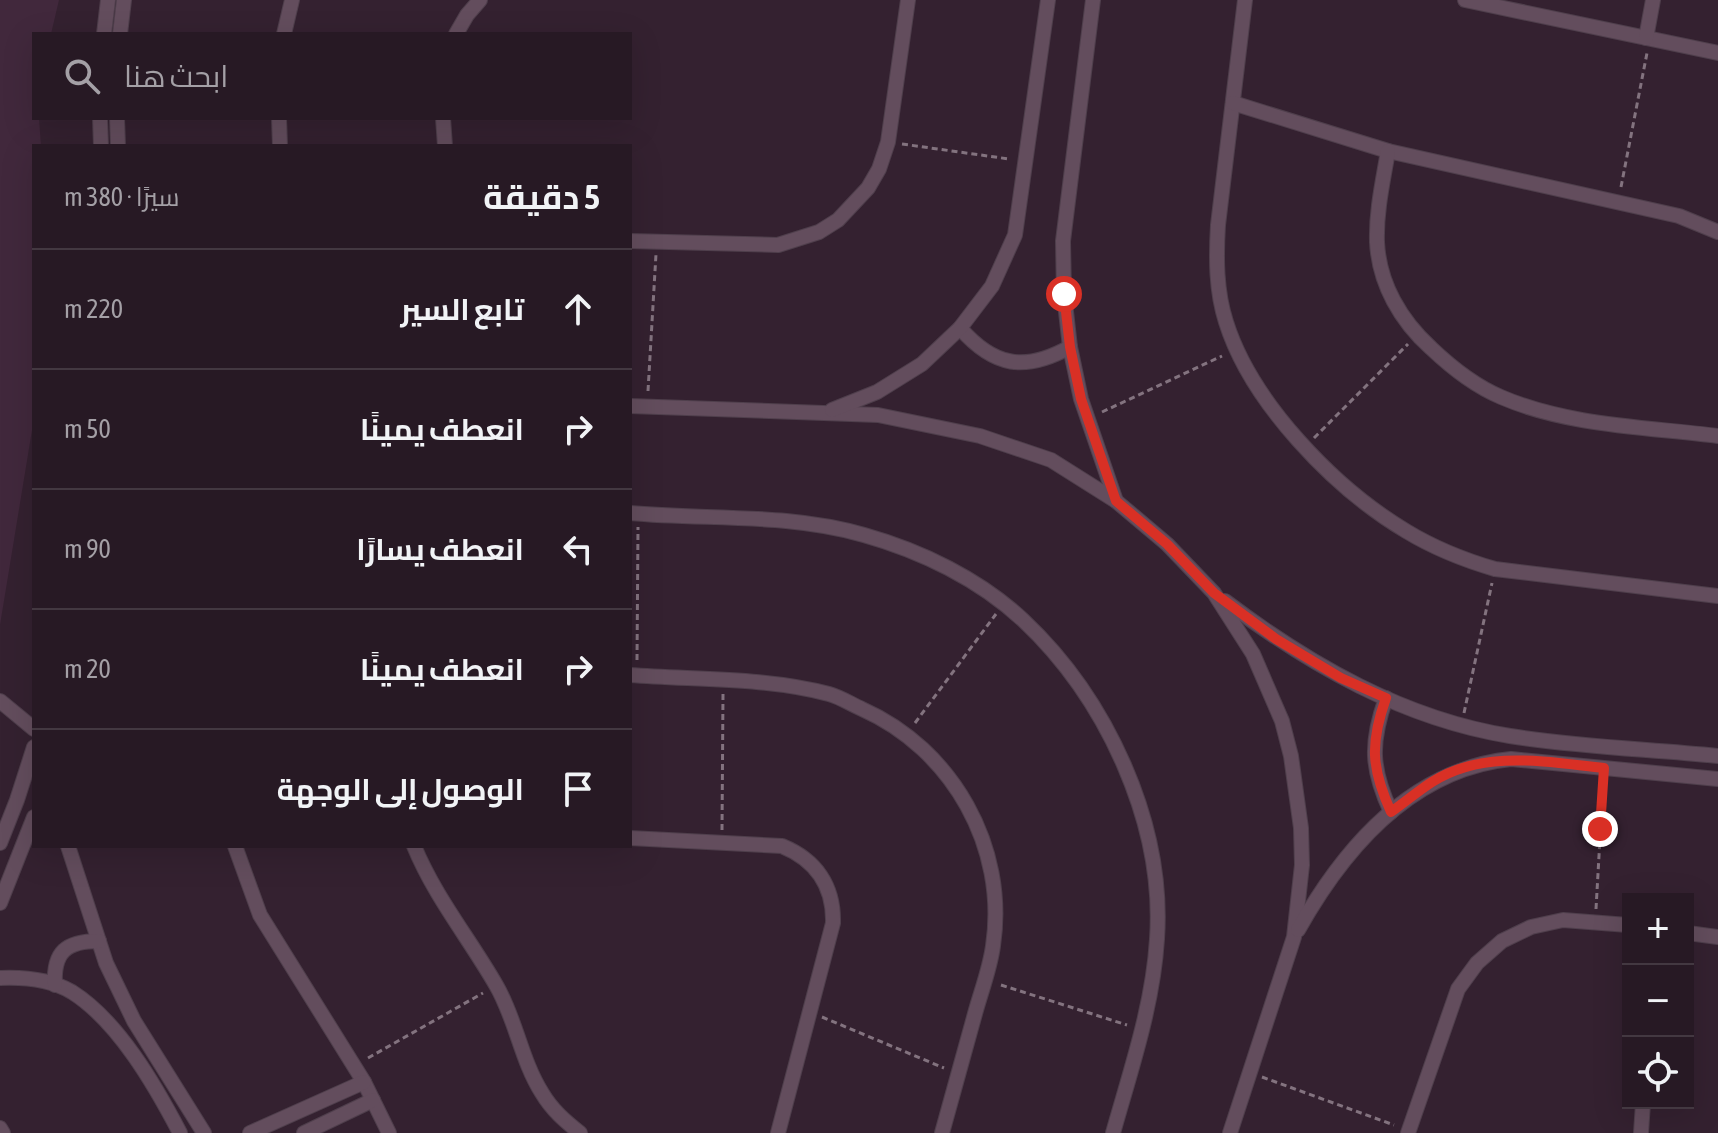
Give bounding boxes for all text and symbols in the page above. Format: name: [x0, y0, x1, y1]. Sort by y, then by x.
search box: [32, 32, 632, 120]
icon: search: [60, 54, 104, 98]
text: ابحث هنا: [124, 59, 228, 93]
text: 5 دقيقة: [483, 177, 600, 216]
text: سيرًا · 380 m: [64, 182, 180, 212]
route start: [1046, 276, 1082, 312]
icon: ahead: [556, 287, 600, 331]
text: تابع السير: [401, 292, 524, 326]
text: 220 m: [64, 294, 123, 324]
icon: right: [556, 407, 600, 451]
text: انعطف يمينًا: [360, 412, 524, 446]
text: 50 m: [64, 414, 111, 444]
icon: left: [556, 527, 600, 571]
text: انعطف يسارًا: [356, 532, 524, 566]
text: 90 m: [64, 534, 111, 564]
icon: right: [556, 647, 600, 691]
text: انعطف يمينًا: [360, 652, 524, 686]
text: 20 m: [64, 654, 111, 684]
icon: arrive: [556, 767, 600, 811]
text: الوصول إلى الوجهة: [277, 772, 524, 806]
route end: [1582, 811, 1618, 847]
map controls: [1622, 893, 1694, 1109]
button: +: [1622, 893, 1694, 965]
button: −: [1622, 965, 1694, 1037]
button: locate: [1622, 1037, 1694, 1109]

